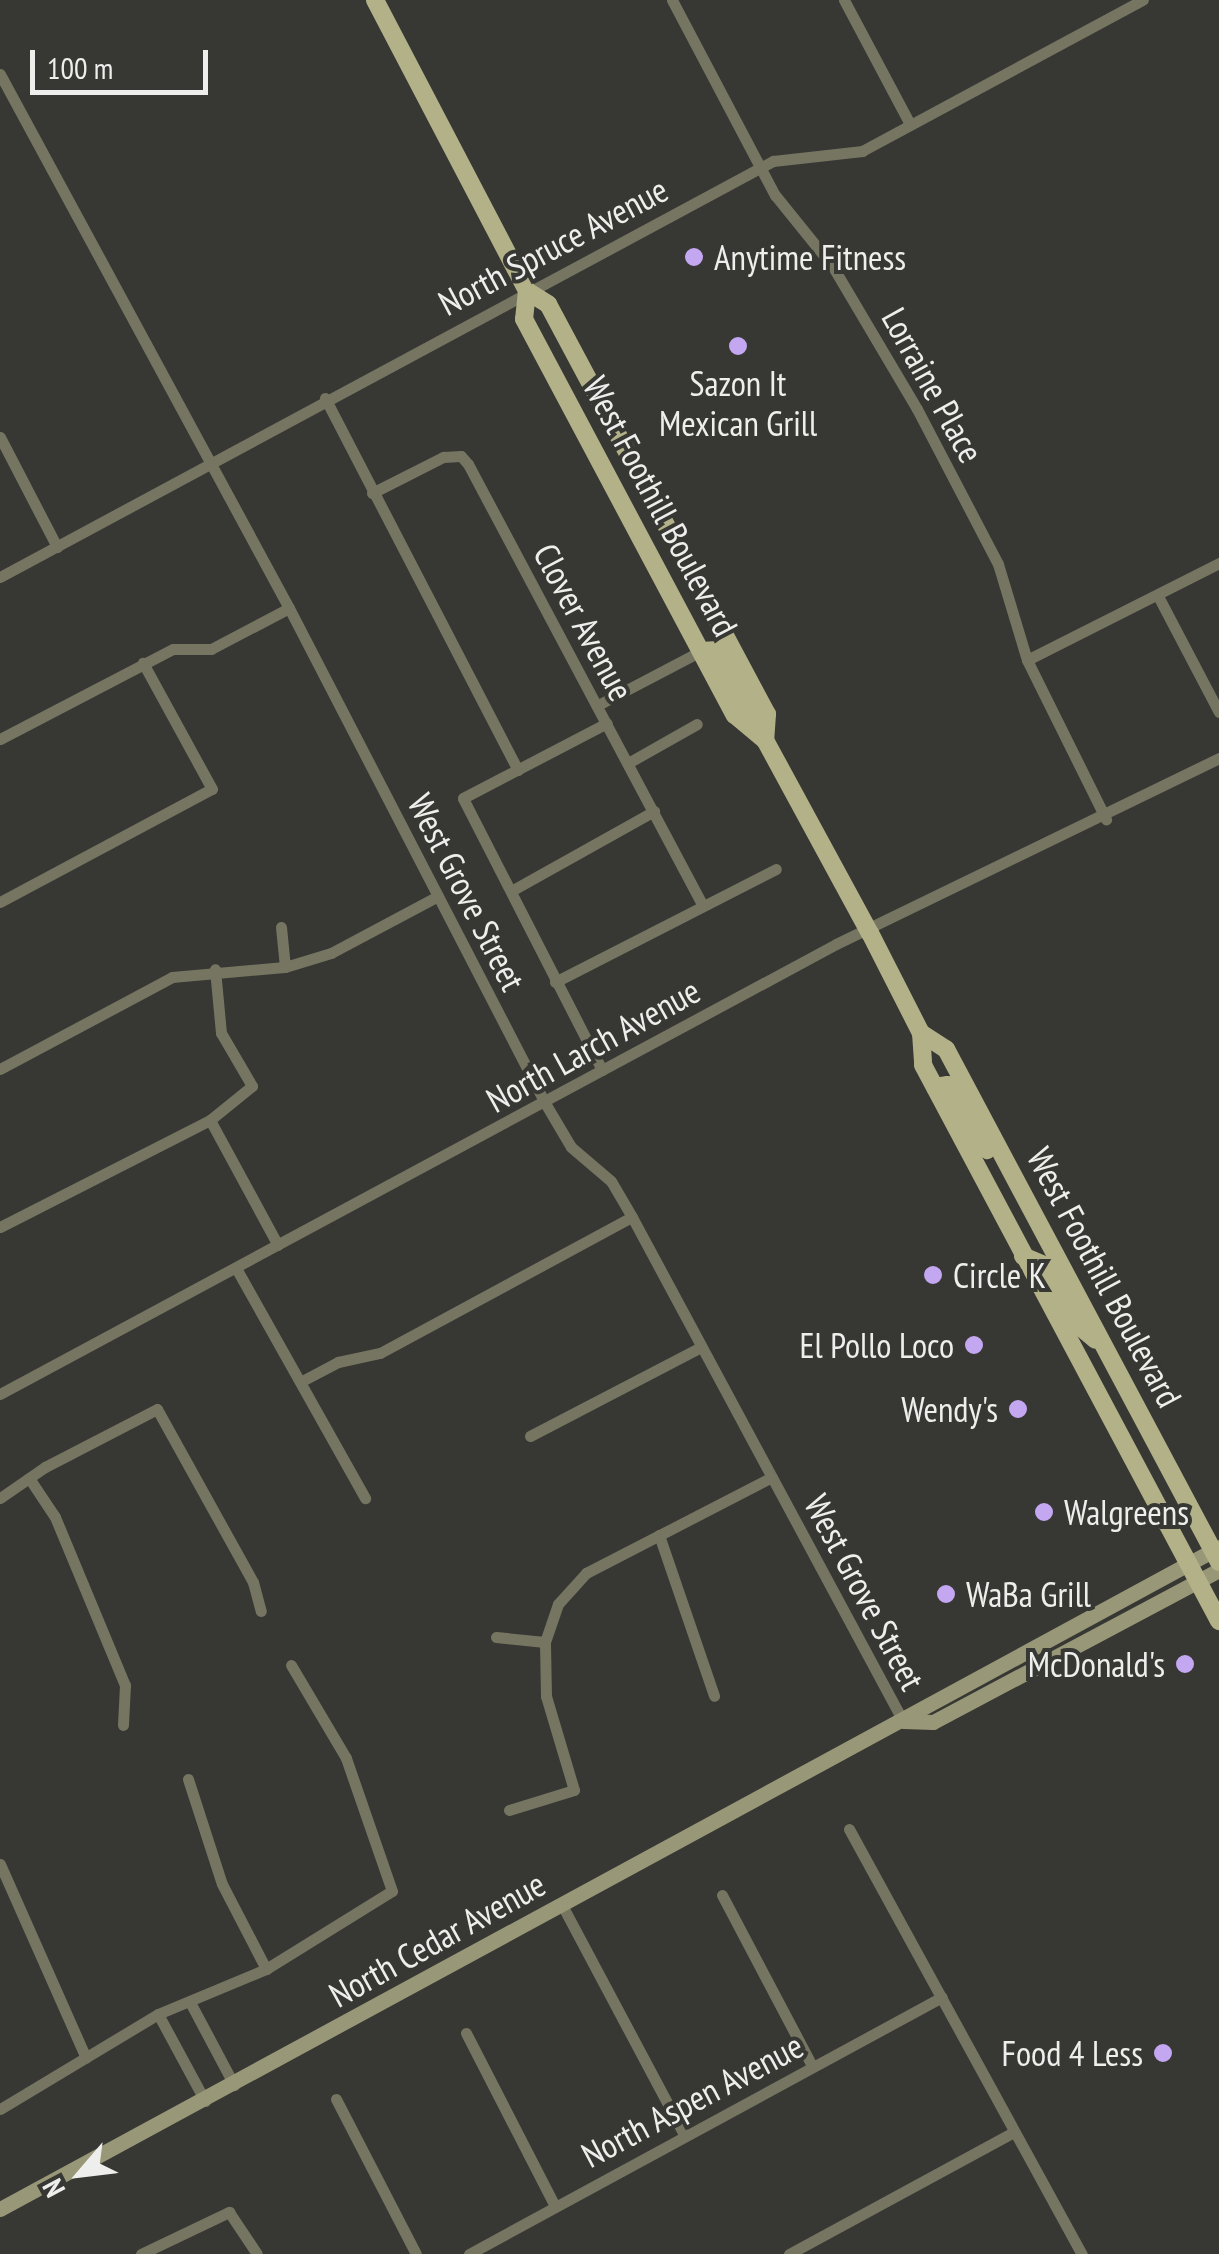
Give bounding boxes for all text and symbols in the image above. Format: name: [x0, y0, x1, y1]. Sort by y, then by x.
scale bar: [35, 30, 212, 92]
text: 100 m: [47, 48, 113, 87]
street label: North Spruce Avenue: [431, 168, 675, 324]
place label: Anytime Fitness: [714, 236, 906, 278]
marker: Anytime Fitness: [683, 246, 705, 268]
street label: Lorraine Place: [873, 300, 993, 470]
marker: Sazon It Mexican Grill: [727, 335, 749, 357]
place label: Sazon It Mexican Grill: [659, 362, 817, 444]
street label: West Foothill Boulevard: [575, 369, 747, 643]
street label: Clover Avenue: [525, 536, 643, 708]
street label: West Grove Street: [399, 787, 535, 997]
street label: North Larch Avenue: [479, 969, 707, 1121]
street label: West Foothill Boulevard: [1019, 1140, 1191, 1414]
place label: Circle K: [953, 1254, 1046, 1296]
marker: Circle K: [922, 1264, 944, 1286]
place label: El Pollo Loco: [800, 1324, 954, 1366]
marker: El Pollo Loco: [963, 1334, 985, 1356]
place label: Wendy's: [901, 1388, 998, 1430]
marker: Wendy's: [1007, 1398, 1029, 1420]
street label: West Grove Street: [796, 1487, 934, 1697]
place label: Walgreens: [1064, 1491, 1189, 1533]
marker: Walgreens: [1033, 1501, 1055, 1523]
place label: WaBa Grill: [966, 1573, 1091, 1615]
marker: WaBa Grill: [935, 1583, 957, 1605]
place label: McDonald's: [1028, 1643, 1165, 1685]
marker: McDonald's: [1174, 1653, 1196, 1675]
street label: North Cedar Avenue: [321, 1862, 553, 2016]
street label: North Aspen Avenue: [573, 2024, 811, 2176]
place label: Food 4 Less: [1001, 2032, 1143, 2074]
marker: Food 4 Less: [1152, 2042, 1174, 2064]
north arrow: [30, 2124, 130, 2224]
text: N: [33, 2173, 73, 2204]

